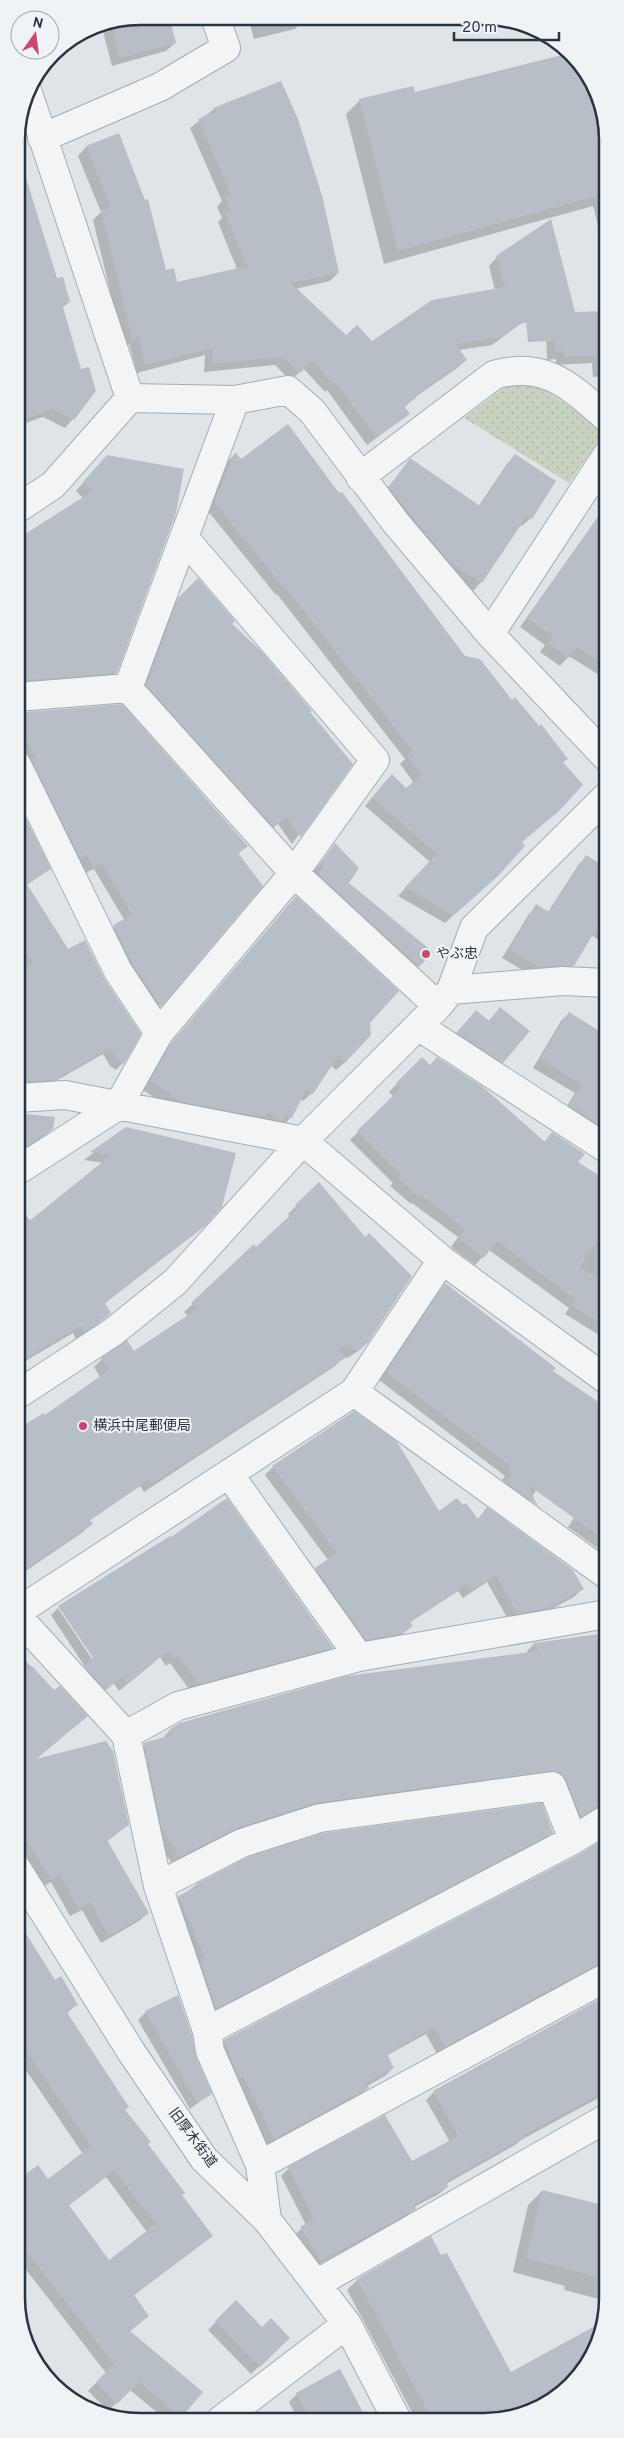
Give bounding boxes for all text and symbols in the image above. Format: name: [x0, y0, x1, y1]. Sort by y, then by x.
north arrow: [10, 10, 60, 60]
scale bar: [454, 10, 559, 42]
text: N: [31, 14, 45, 33]
text: 20 m: [462, 19, 497, 38]
place label: やぶ忠: [436, 946, 478, 963]
marker: やぶ忠: [420, 948, 432, 960]
place label: 横浜中尾郵便局: [93, 1418, 191, 1435]
marker: 横浜中尾郵便局: [77, 1420, 89, 1432]
street label: 旧厚木街道: [164, 2105, 220, 2171]

